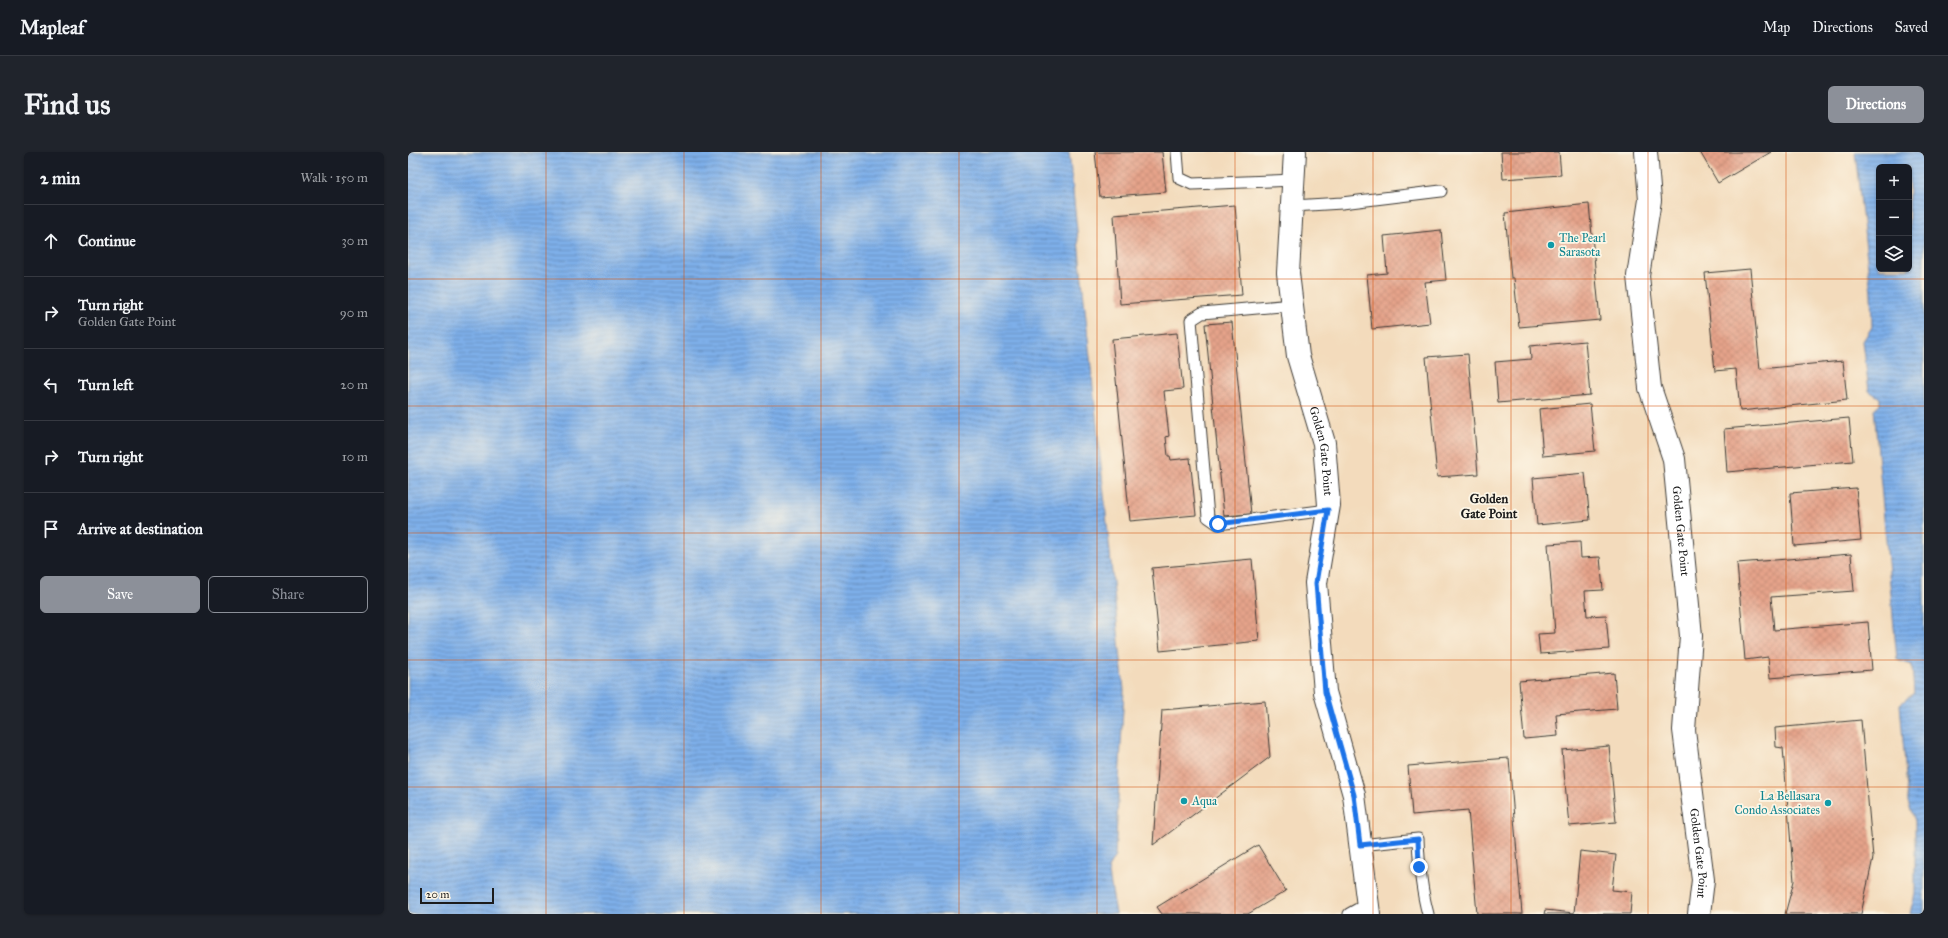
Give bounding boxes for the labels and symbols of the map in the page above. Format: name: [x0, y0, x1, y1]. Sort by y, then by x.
place label: The Pearl Sarasota: [1559, 231, 1607, 259]
marker: The Pearl Sarasota: [1546, 240, 1556, 250]
street label: Golden Gate Point: [1306, 405, 1335, 497]
street label: Golden Gate Point: [1670, 485, 1692, 578]
district label: Golden Gate Point: [1461, 491, 1518, 522]
route start: [1209, 515, 1227, 533]
place label: La Bellasara Condo Associates: [1734, 789, 1821, 817]
place label: Aqua: [1191, 794, 1218, 809]
marker: Aqua: [1179, 796, 1189, 806]
marker: La Bellasara Condo Associates: [1823, 798, 1833, 808]
street label: Golden Gate Point: [1687, 807, 1710, 900]
route end: [1410, 858, 1428, 876]
scale bar: [420, 886, 494, 905]

